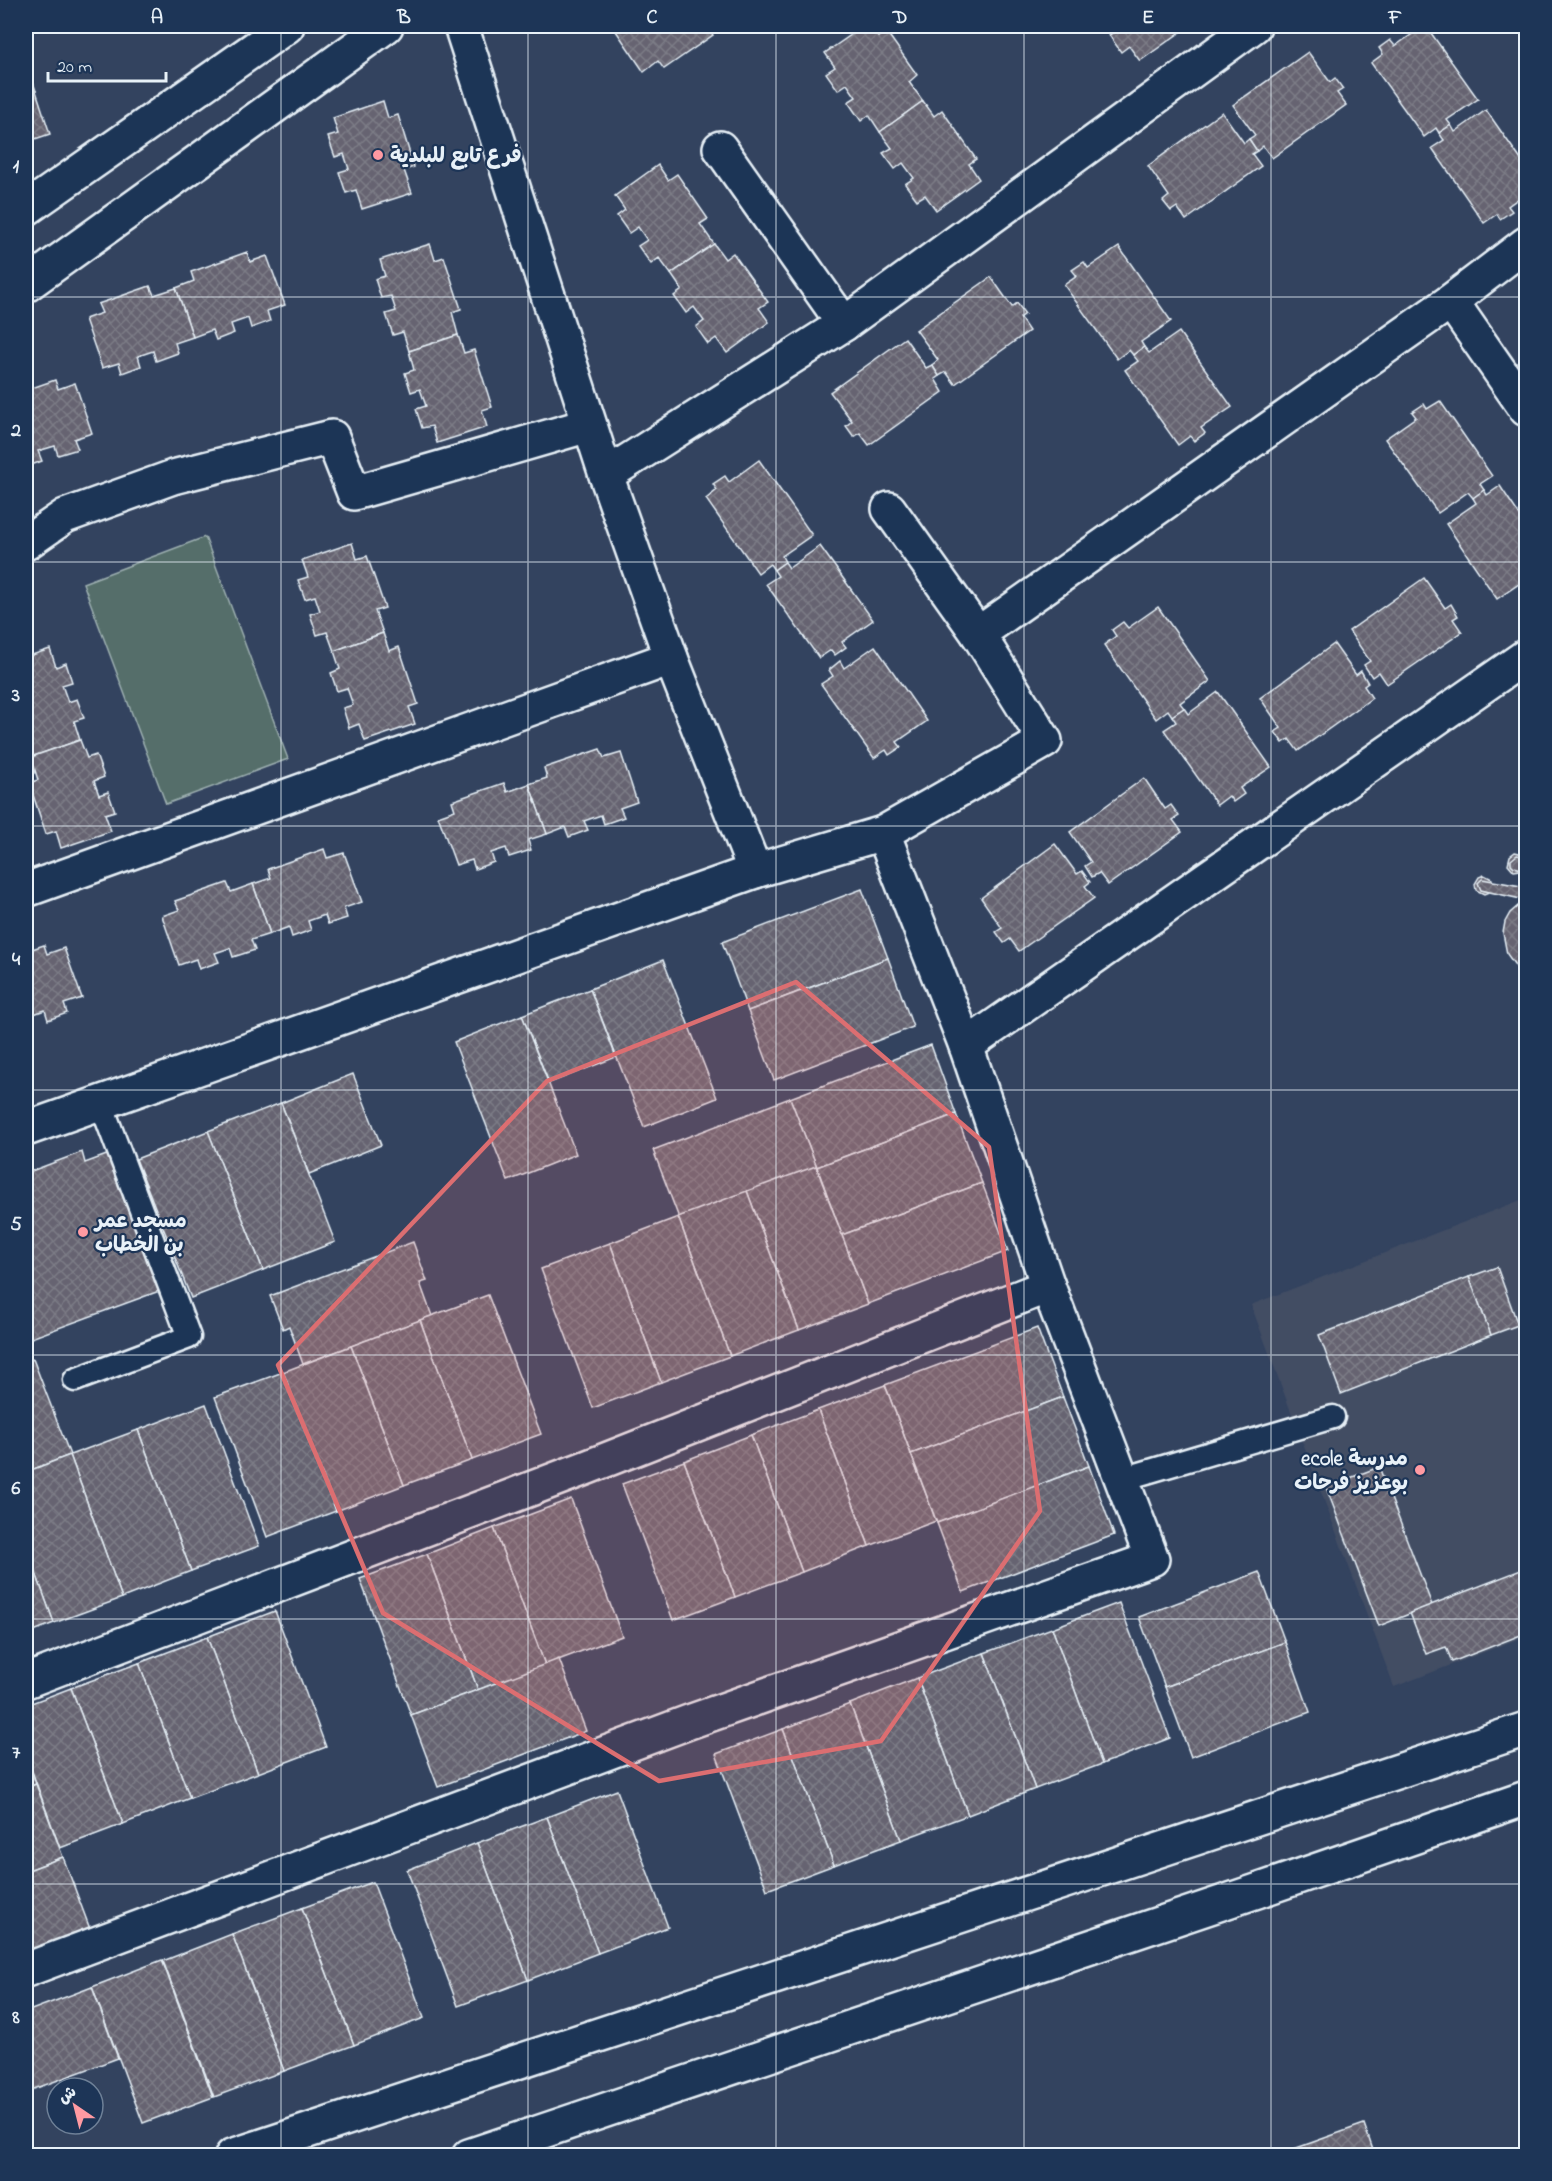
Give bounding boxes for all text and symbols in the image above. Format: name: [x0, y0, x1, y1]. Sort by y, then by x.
text: A: [151, 4, 163, 33]
text: B: [396, 4, 411, 33]
text: C: [647, 4, 658, 33]
text: D: [892, 4, 907, 33]
text: E: [1142, 4, 1154, 33]
text: F: [1388, 4, 1402, 33]
scale bar: [48, 45, 166, 83]
text: 20 m: [57, 55, 92, 81]
place label: فرع تابع للبلدية: [390, 142, 522, 172]
marker: فرع تابع للبلدية: [371, 148, 385, 162]
text: 1: [13, 153, 20, 182]
text: 2: [10, 417, 21, 446]
text: 3: [11, 682, 20, 711]
text: 4: [12, 946, 21, 975]
place label: مسجد عمر بن الخطاب: [93, 1207, 187, 1261]
text: 5: [10, 1211, 22, 1240]
marker: مسجد عمر بن الخطاب: [76, 1225, 90, 1239]
place label: ecole مدرسة بوعزيز فرحات: [1294, 1445, 1408, 1499]
marker: ecole مدرسة بوعزيز فرحات: [1413, 1463, 1427, 1477]
text: 6: [12, 1475, 21, 1504]
text: 7: [12, 1739, 21, 1768]
text: 8: [11, 2004, 20, 2033]
north arrow: [45, 2076, 105, 2136]
text: ش: [53, 2080, 82, 2110]

